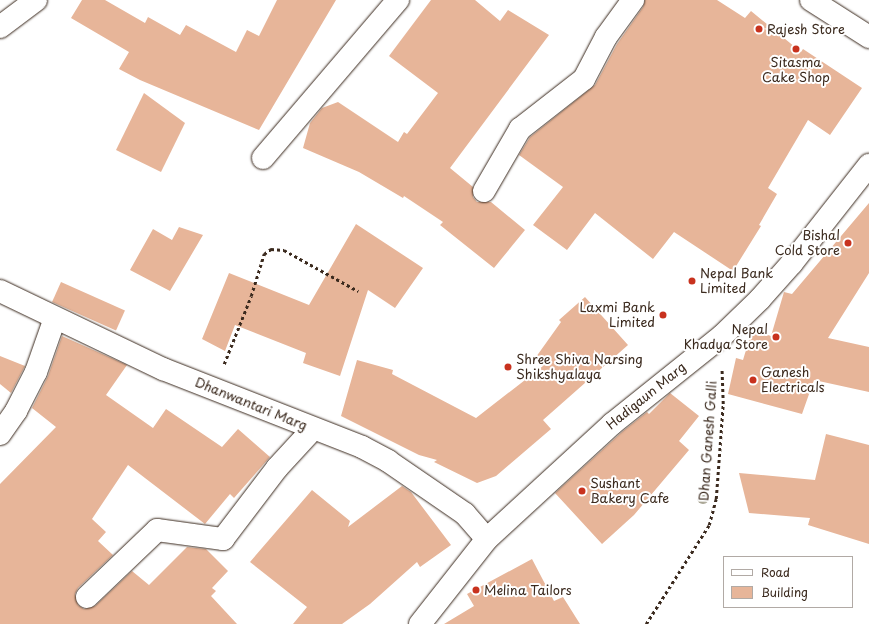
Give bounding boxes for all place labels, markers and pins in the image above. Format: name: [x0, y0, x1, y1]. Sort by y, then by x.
place label: Rajesh Store: [767, 21, 845, 37]
marker: Rajesh Store: [754, 24, 764, 34]
marker: Sitasma Cake Shop: [791, 44, 801, 54]
place label: Sitasma Cake Shop: [762, 55, 830, 86]
place label: Bishal Cold Store: [775, 228, 840, 259]
marker: Bishal Cold Store: [843, 238, 853, 248]
place label: Nepal Bank Limited: [700, 266, 773, 297]
marker: Nepal Bank Limited: [687, 276, 697, 286]
place label: Laxmi Bank Limited: [580, 300, 655, 331]
marker: Laxmi Bank Limited: [658, 310, 668, 320]
place label: Nepal Khadya Store: [683, 322, 768, 353]
marker: Nepal Khadya Store: [771, 332, 781, 342]
place label: Shree Shiva Narsing Shikshyalaya: [516, 352, 645, 383]
marker: Shree Shiva Narsing Shikshyalaya: [503, 362, 513, 372]
place label: Ganesh Electricals: [761, 365, 825, 396]
marker: Ganesh Electricals: [748, 375, 758, 385]
place label: Sushant Bakery Cafe: [590, 476, 669, 507]
marker: Sushant Bakery Cafe: [577, 486, 587, 496]
place label: Melina Tailors: [484, 582, 571, 598]
marker: Melina Tailors: [471, 585, 481, 595]

